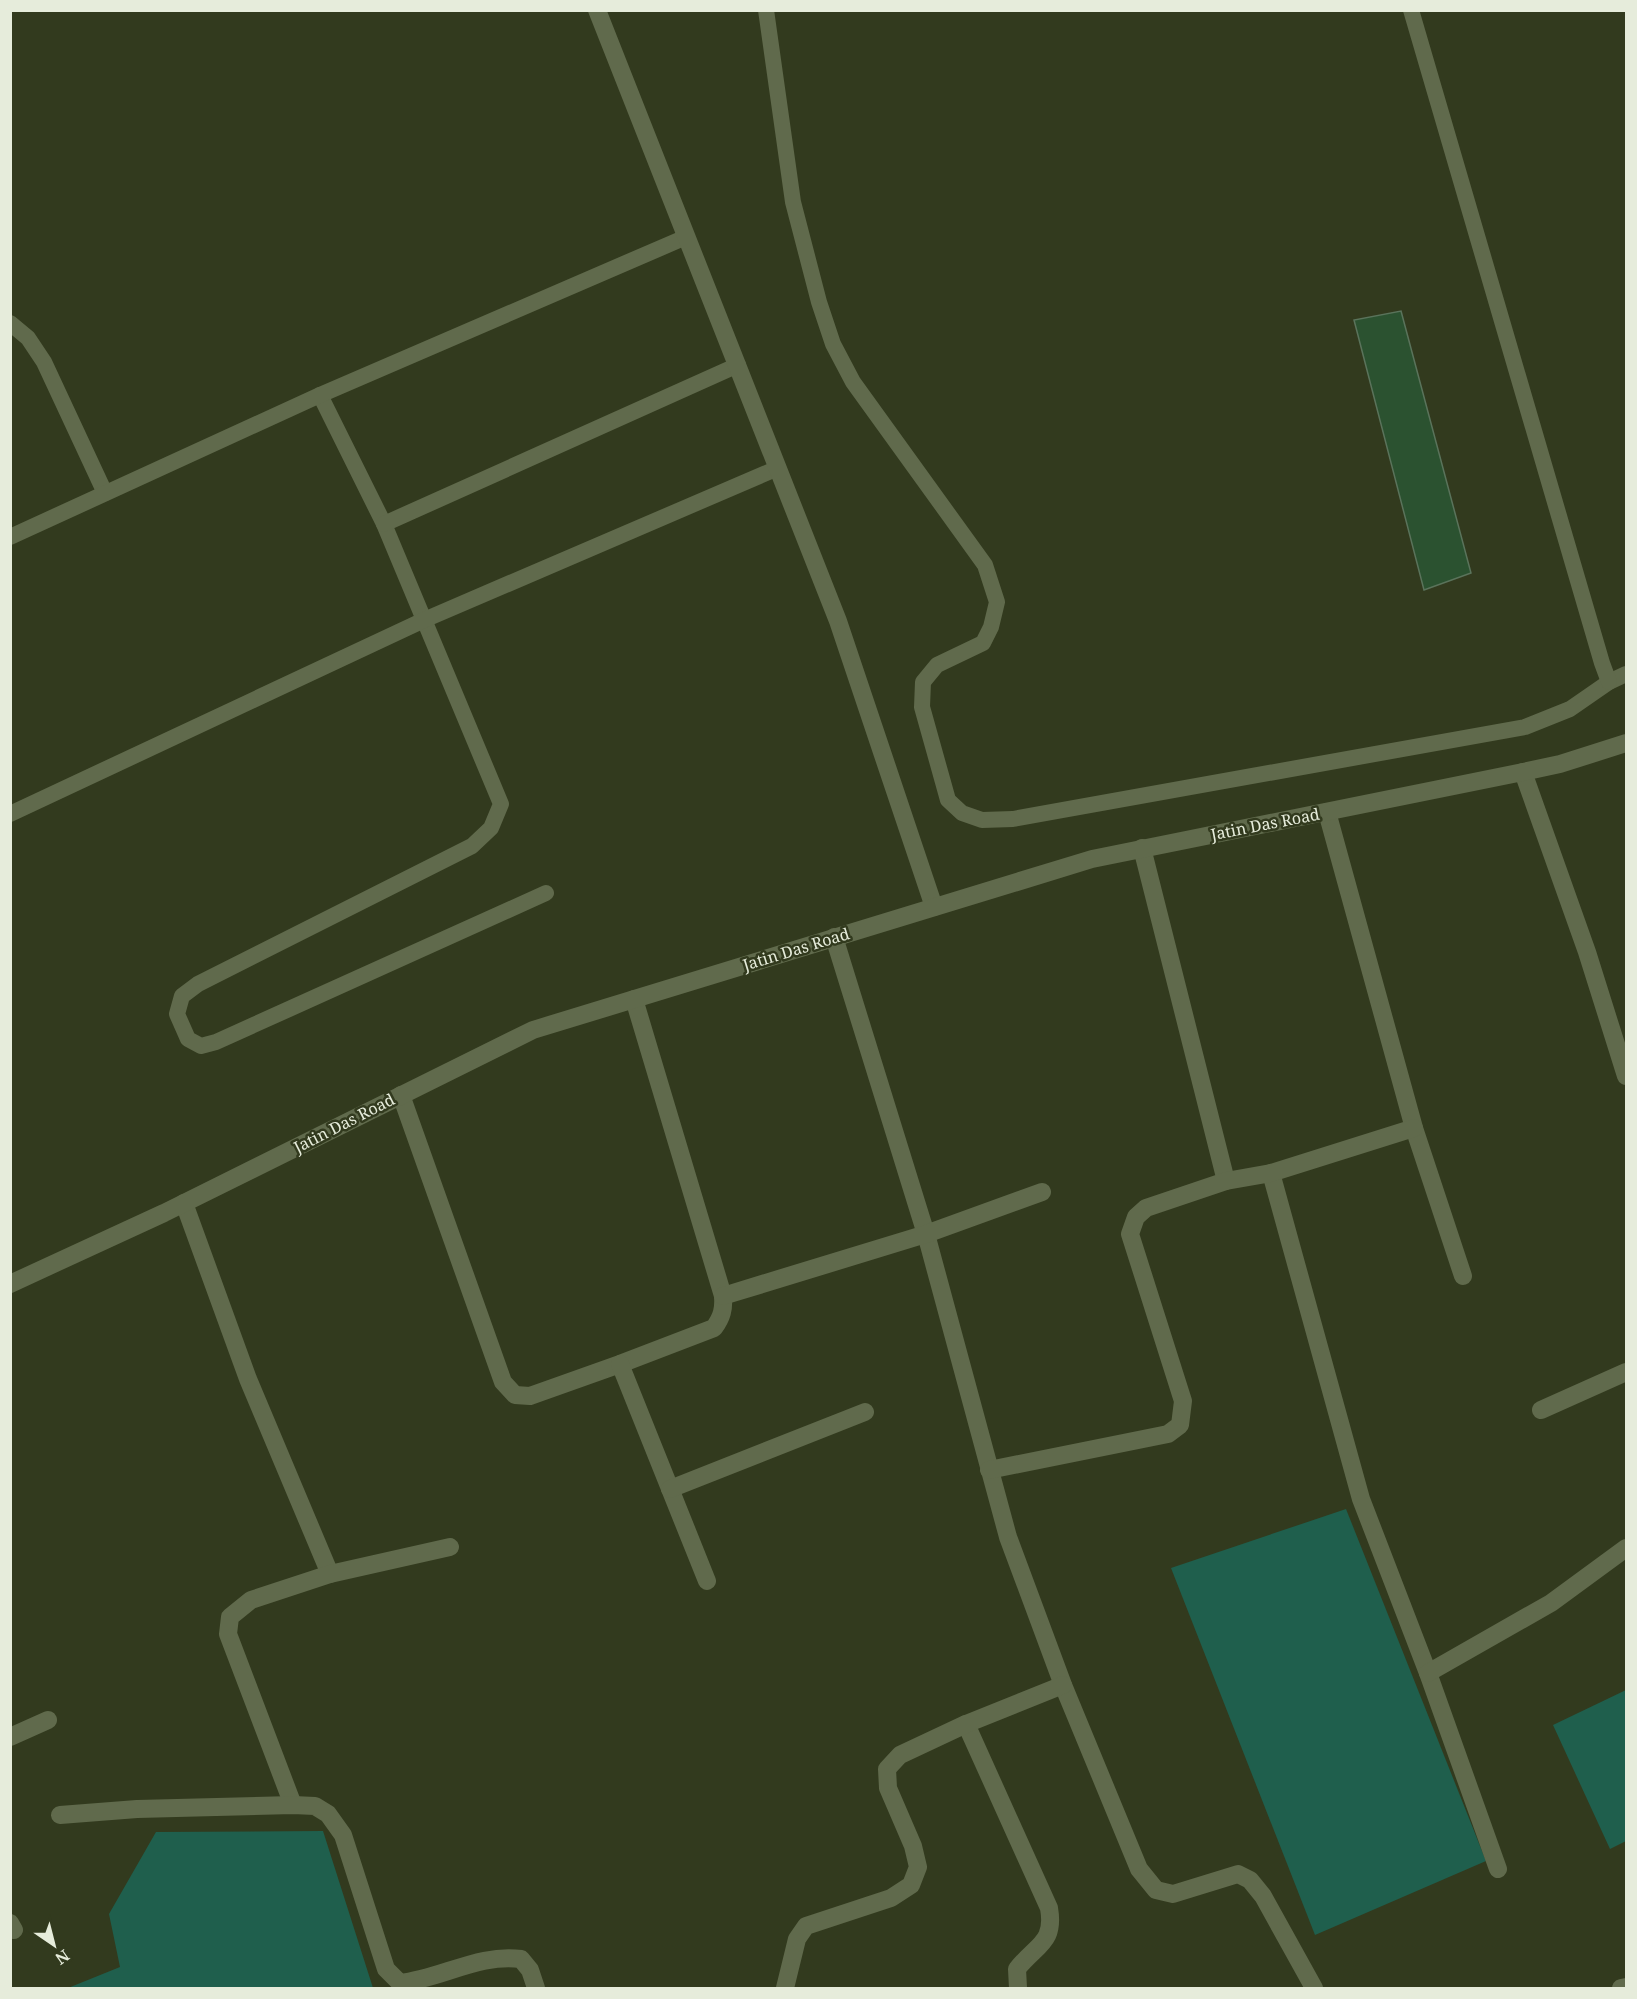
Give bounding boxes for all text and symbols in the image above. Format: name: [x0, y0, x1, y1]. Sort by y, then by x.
street label: Jatin Das Road: [1208, 803, 1322, 846]
street label: Jatin Das Road: [739, 922, 852, 976]
street label: Jatin Das Road: [289, 1088, 398, 1158]
north arrow: [24, 1915, 84, 1975]
text: N: [51, 1945, 74, 1970]

